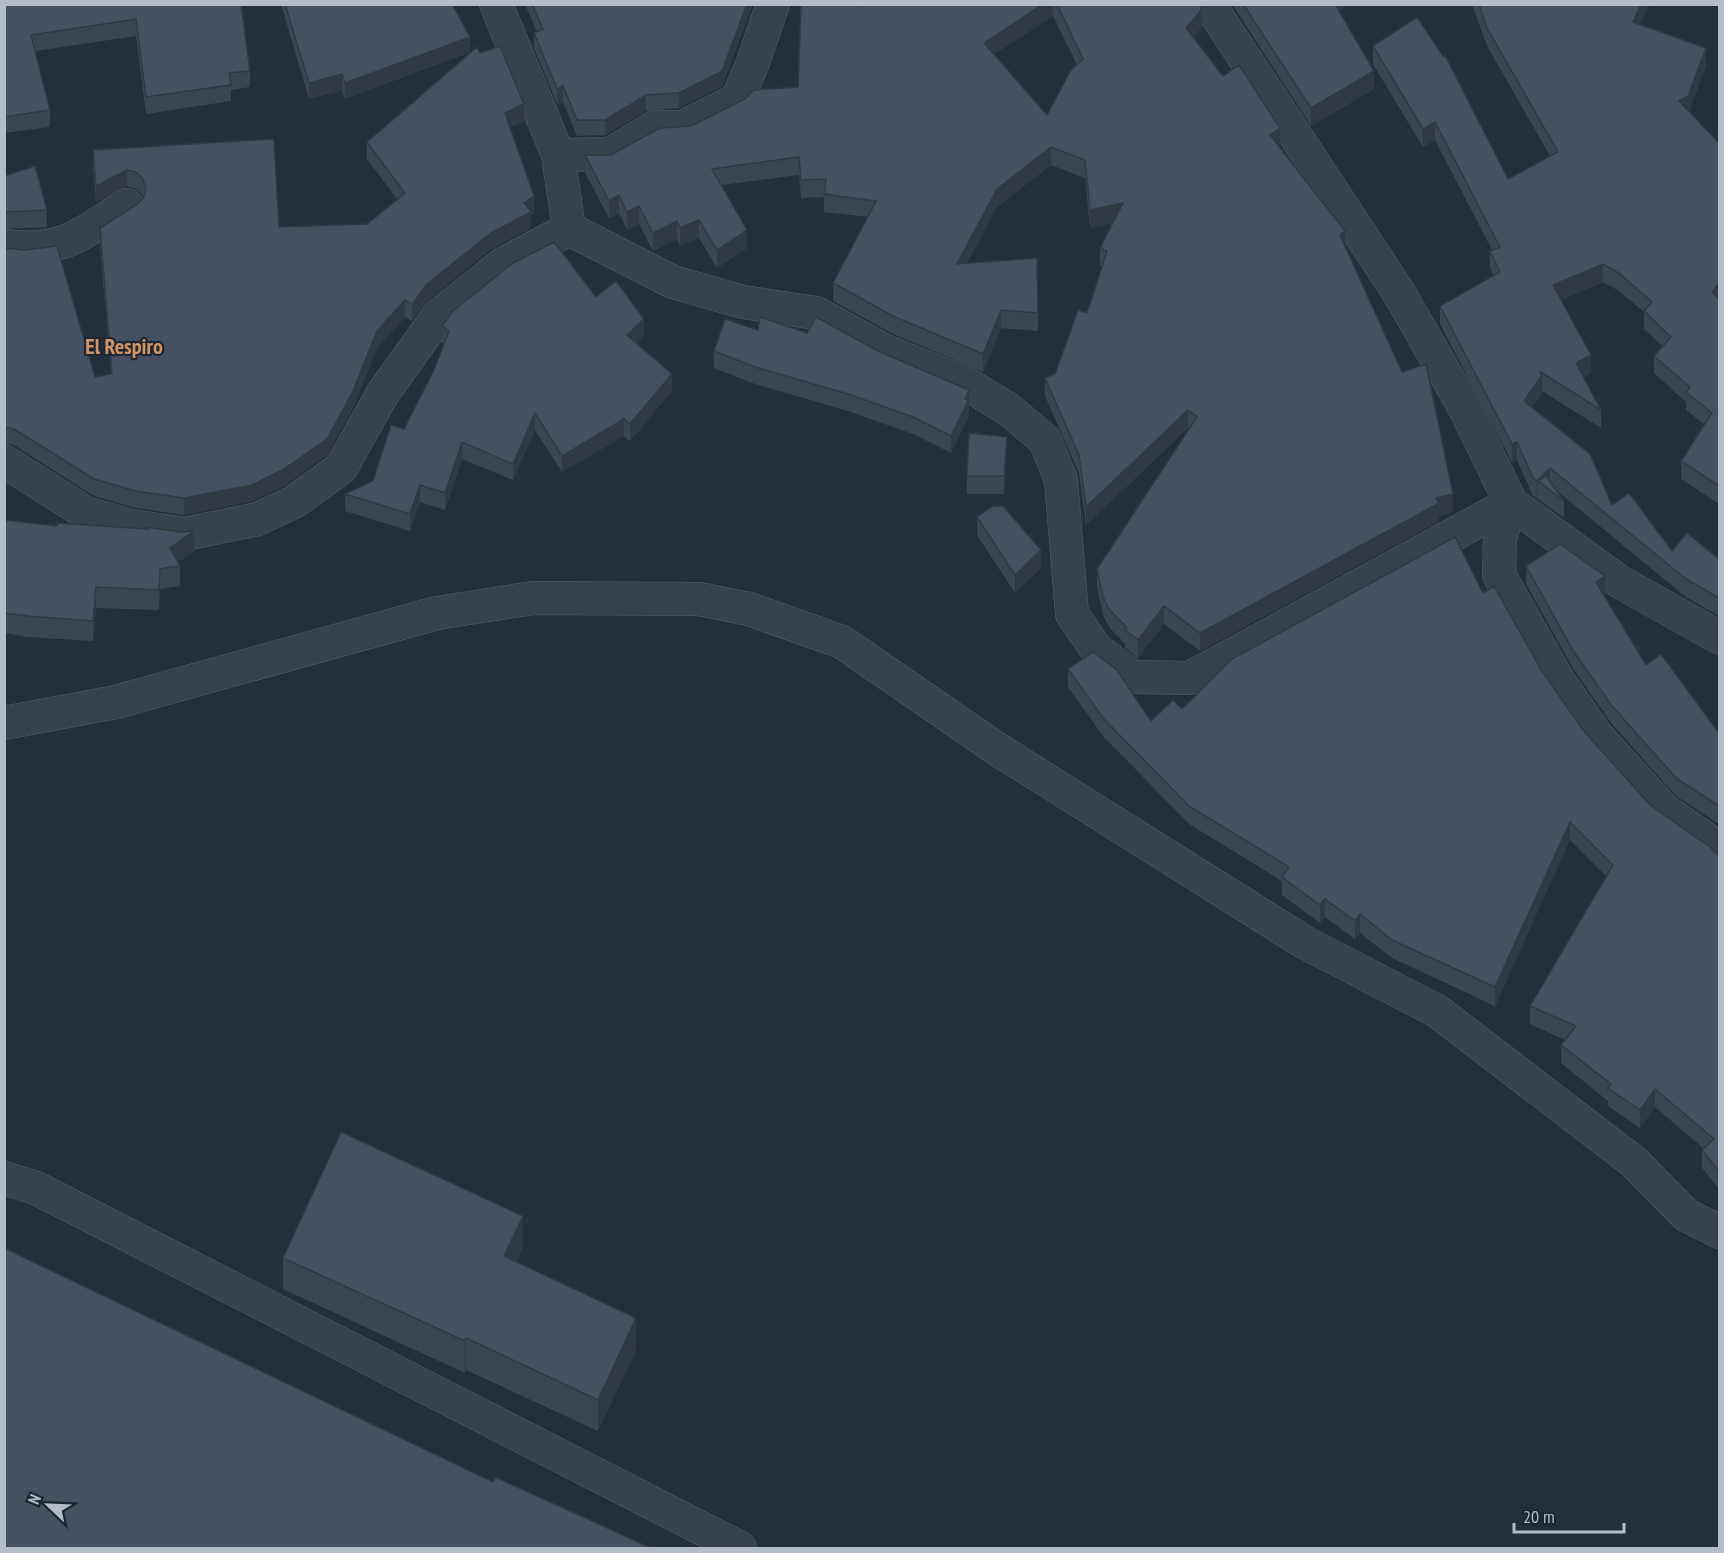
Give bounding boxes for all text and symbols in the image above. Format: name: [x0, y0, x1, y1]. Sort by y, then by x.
district label: El Respiro: [85, 332, 163, 360]
north arrow: [18, 1475, 78, 1535]
text: N: [23, 1491, 45, 1507]
scale bar: [1514, 1496, 1624, 1534]
text: 20 m: [1523, 1505, 1555, 1528]

